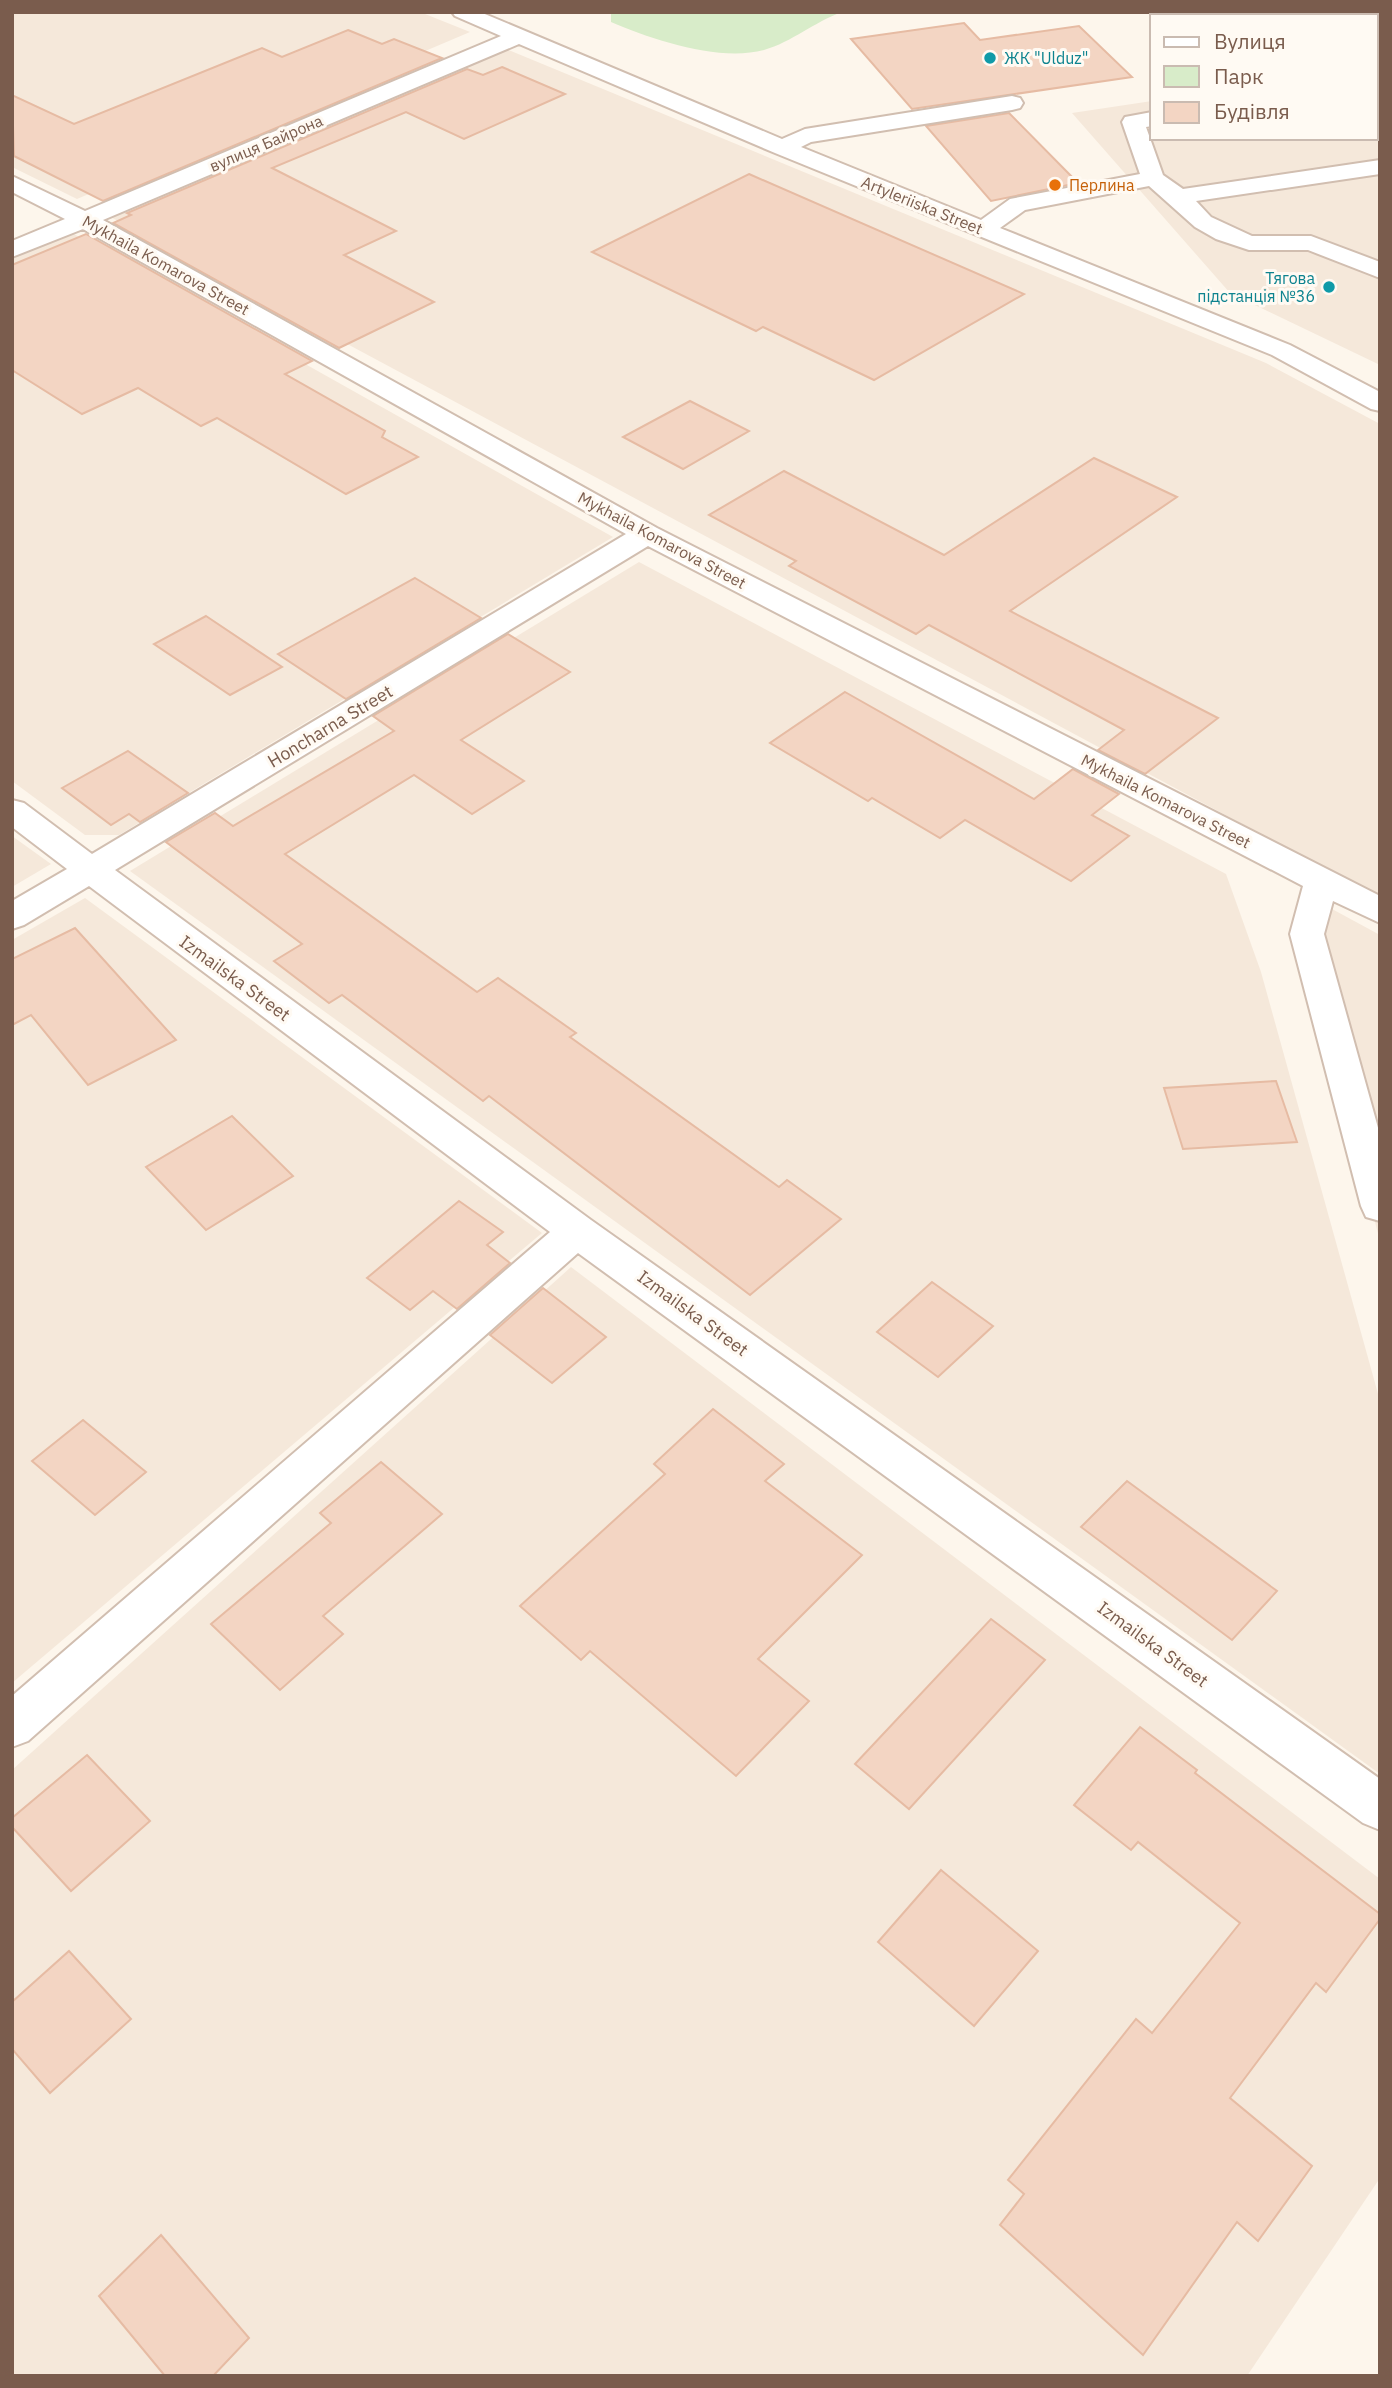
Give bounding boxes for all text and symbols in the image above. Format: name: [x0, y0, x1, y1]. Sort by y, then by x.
legend: [1150, 14, 1378, 140]
text: Вулиця: [1214, 27, 1286, 55]
place label: ЖК "Ulduz": [1004, 48, 1089, 68]
marker: ЖК "Ulduz": [982, 50, 998, 66]
text: Парк: [1214, 62, 1264, 90]
text: Будівля: [1214, 97, 1290, 125]
street label: вулиця Байрона: [206, 110, 326, 176]
street label: Artyleriiska Street: [858, 172, 986, 238]
place label: Перлина: [1069, 175, 1135, 195]
marker: Перлина: [1047, 177, 1063, 193]
street label: Mykhaila Komarova Street: [79, 211, 253, 319]
place label: Тягова пiдстанцiя №36: [1197, 268, 1315, 306]
marker: Тягова пiдстанцiя №36: [1321, 279, 1337, 295]
street label: Mykhaila Komarova Street: [575, 487, 749, 593]
street label: Honcharna Street: [263, 680, 397, 772]
street label: Mykhaila Komarova Street: [1078, 750, 1254, 852]
street label: Izmailska Street: [175, 930, 295, 1026]
street label: Izmailska Street: [633, 1265, 753, 1361]
street label: Izmailska Street: [1093, 1596, 1213, 1692]

